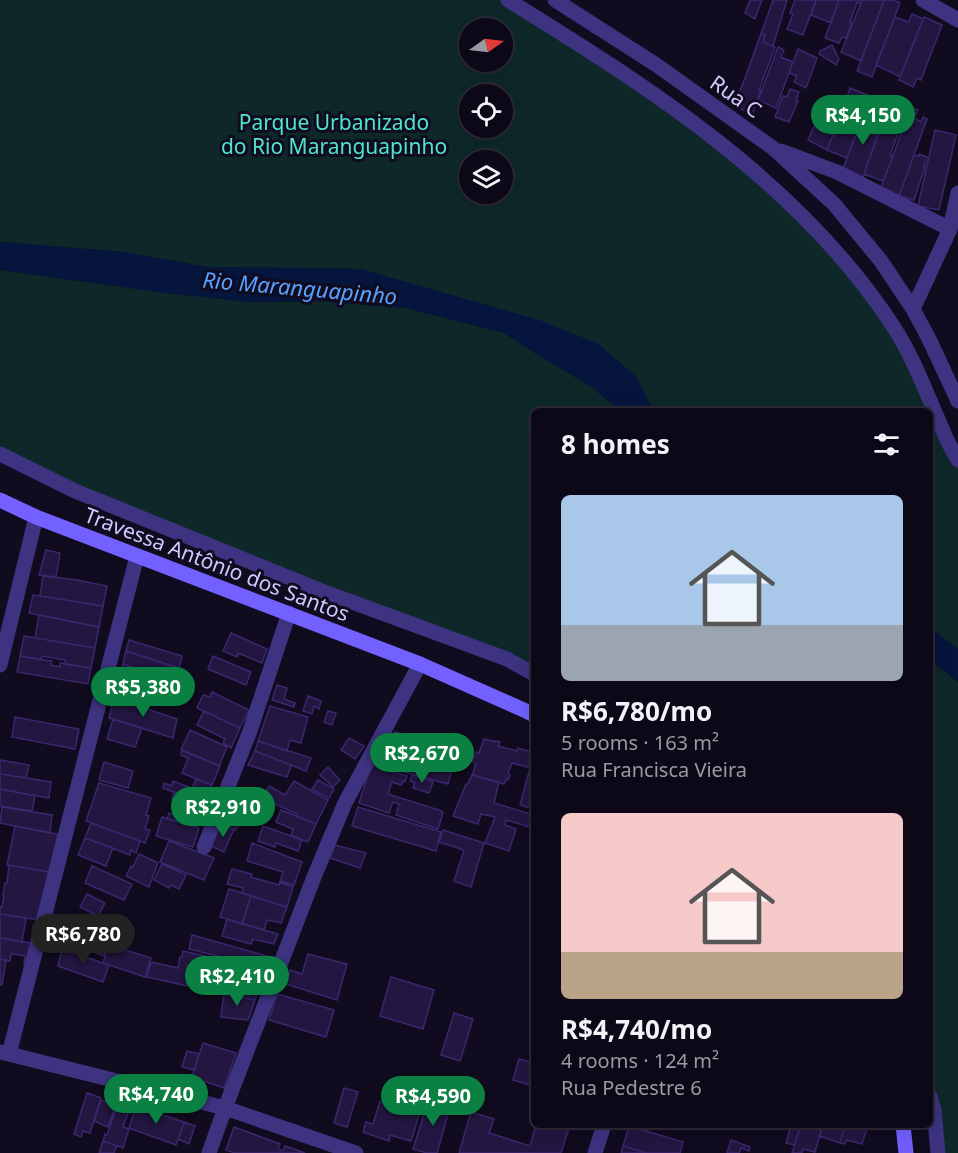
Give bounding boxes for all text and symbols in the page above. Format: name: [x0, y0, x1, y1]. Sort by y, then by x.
north arrow: [459, 18, 513, 72]
map controls: [459, 18, 513, 204]
street label: Rua C: [705, 68, 767, 124]
button: locate: [459, 84, 513, 138]
pin: R$4,150: [808, 95, 918, 146]
text: R$4,150: [825, 101, 901, 128]
park label: Parque Urbanizado do Rio Maranguapinho: [221, 108, 447, 160]
button: layers: [459, 150, 513, 204]
water label: Rio Maranguapinho: [201, 264, 399, 310]
text: 8 homes: [561, 426, 670, 462]
icon: filters: [870, 428, 903, 461]
street label: Travessa Antônio dos Santos: [81, 500, 353, 628]
icon: home: [678, 534, 786, 642]
pin: R$5,380: [88, 667, 198, 718]
text: R$5,380: [105, 673, 181, 700]
text: R$6,780/mo: [561, 693, 712, 729]
text: 5 rooms · 163 m²: [561, 729, 719, 756]
pin: R$2,670: [367, 733, 477, 784]
text: R$2,670: [384, 739, 460, 766]
text: Rua Francisca Vieira: [561, 756, 747, 783]
pin: R$2,910: [168, 787, 278, 838]
text: R$2,910: [185, 793, 261, 820]
icon: home: [678, 852, 786, 960]
pin: R$6,780: [28, 914, 138, 965]
text: R$6,780: [45, 920, 121, 947]
pin: R$2,410: [182, 956, 292, 1007]
text: R$2,410: [199, 962, 275, 989]
text: R$4,740/mo: [561, 1011, 712, 1047]
text: 4 rooms · 124 m²: [561, 1047, 719, 1074]
pin: R$4,740: [101, 1074, 211, 1125]
text: Rua Pedestre 6: [561, 1074, 702, 1101]
pin: R$4,590: [378, 1076, 488, 1127]
text: R$4,740: [118, 1080, 194, 1107]
text: R$4,590: [395, 1082, 471, 1109]

